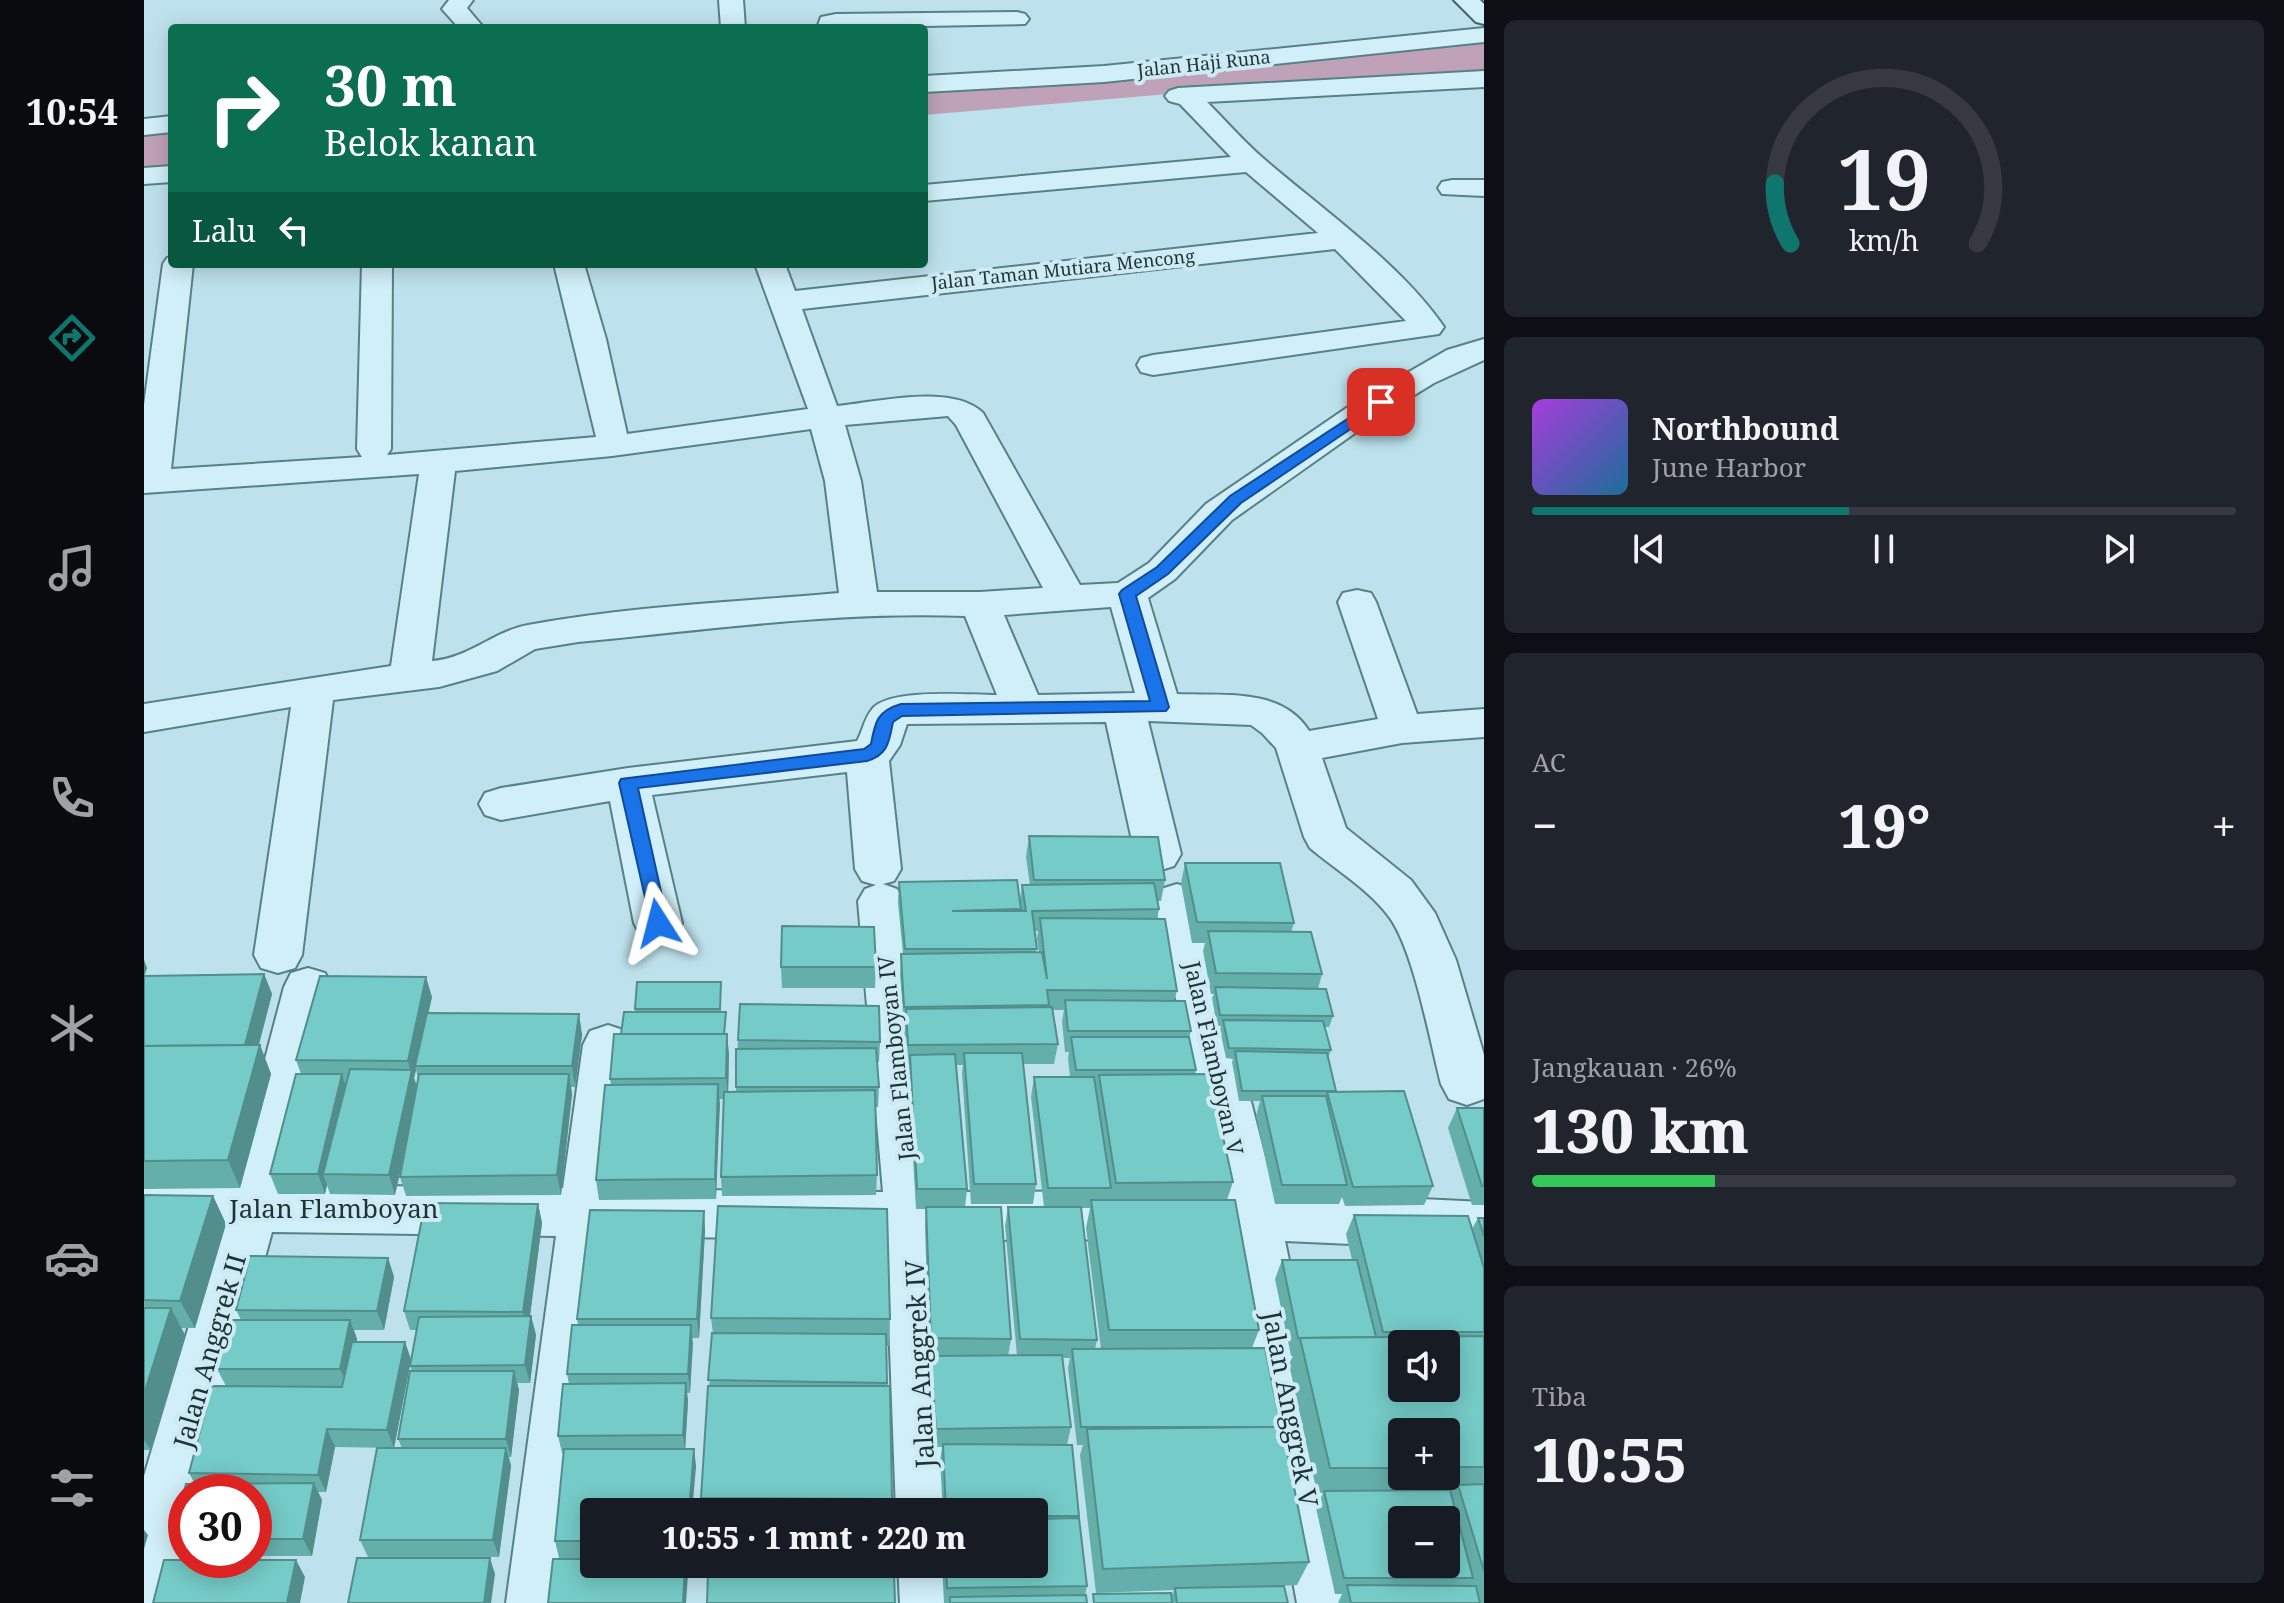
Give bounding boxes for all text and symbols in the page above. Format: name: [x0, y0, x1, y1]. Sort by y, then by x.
street label: Jalan Haji Runa: [1135, 44, 1272, 82]
text: 30 m: [324, 46, 457, 122]
icon: right: [192, 56, 296, 160]
text: 10:54: [26, 87, 118, 136]
text: Belok kanan: [324, 118, 537, 167]
text: 19: [1837, 121, 1931, 234]
icon: left: [272, 208, 316, 252]
text: Lalu: [192, 210, 256, 251]
text: km/h: [1849, 220, 1919, 259]
street label: Jalan Taman Mutiara Mencong: [929, 243, 1196, 295]
icon: directions: [44, 310, 100, 366]
pin: [1347, 368, 1415, 436]
icon: arrive: [1359, 380, 1403, 424]
text: Northbound: [1652, 408, 1839, 449]
text: June Harbor: [1652, 449, 1806, 485]
icon: previous: [1627, 527, 1671, 571]
icon: pause: [1862, 527, 1906, 571]
icon: next: [2097, 527, 2141, 571]
icon: music: [44, 540, 100, 596]
text: AC: [1532, 744, 1566, 780]
icon: phone: [44, 770, 100, 826]
text: 19°: [1838, 784, 1930, 866]
text: −: [1532, 795, 1557, 855]
text: +: [2211, 795, 2236, 855]
position arrow: [616, 881, 700, 965]
street label: Jalan Flamboyan IV: [869, 954, 921, 1163]
street label: Jalan Flamboyan V: [1178, 957, 1252, 1158]
icon: climate: [44, 1000, 100, 1056]
text: Jangkauan · 26%: [1532, 1049, 1737, 1085]
text: 130 km: [1532, 1089, 1749, 1171]
street label: Jalan Flamboyan: [228, 1190, 439, 1226]
icon: car: [44, 1230, 100, 1286]
street label: Jalan Anggrek II: [164, 1249, 254, 1453]
street label: Jalan Anggrek IV: [896, 1259, 942, 1470]
street label: Jalan Anggrek V: [1254, 1307, 1328, 1510]
map controls: [1388, 1330, 1460, 1578]
button: sound: [1388, 1330, 1460, 1402]
text: Tiba: [1532, 1378, 1587, 1414]
button: +: [1388, 1418, 1460, 1490]
text: 10:55: [1532, 1418, 1687, 1500]
icon: filters: [44, 1460, 100, 1516]
speed limit sign: 30: [168, 1474, 272, 1578]
button: −: [1388, 1506, 1460, 1578]
text: 10:55 · 1 mnt · 220 m: [662, 1517, 966, 1558]

